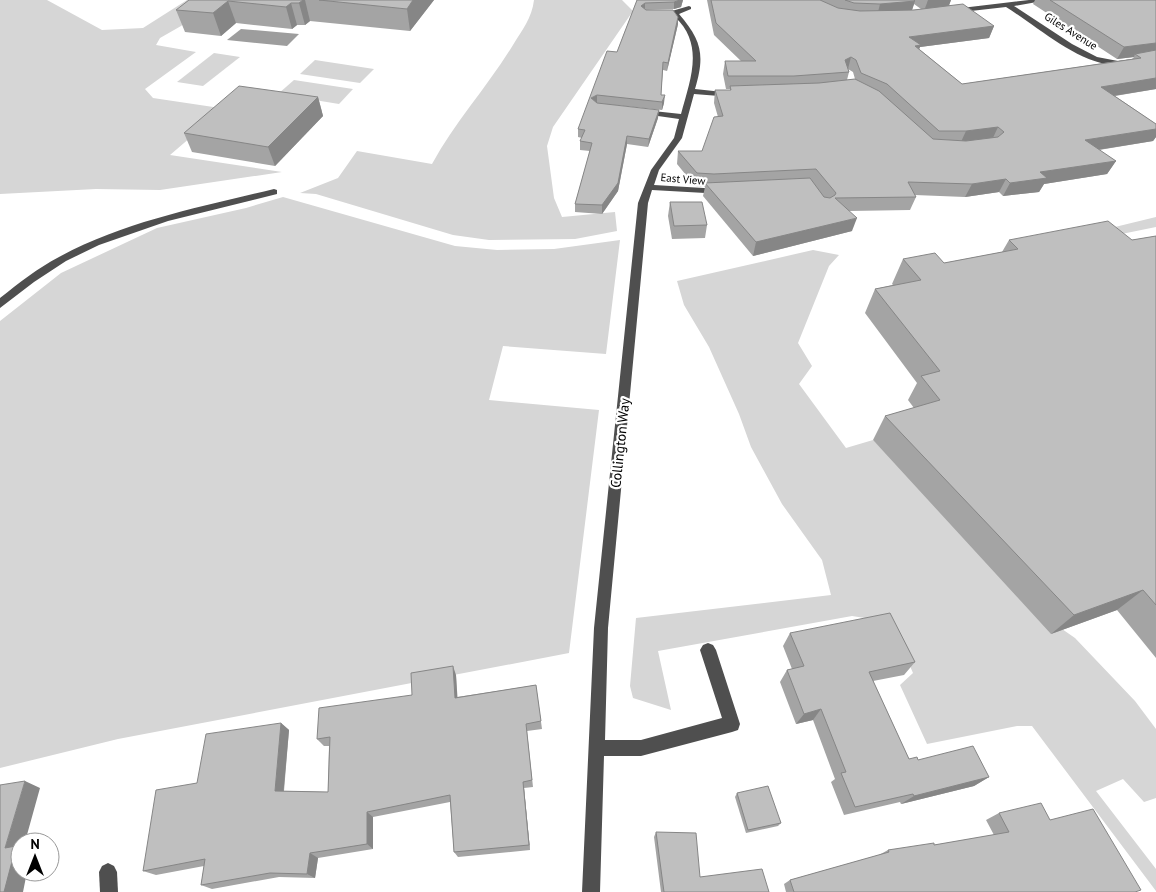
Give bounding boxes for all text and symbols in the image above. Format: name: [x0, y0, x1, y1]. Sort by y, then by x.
street label: Giles Avenue: [1042, 9, 1101, 53]
street label: East View: [660, 170, 706, 188]
street label: Collington Way: [606, 397, 634, 489]
north arrow: [10, 832, 60, 882]
text: N: [30, 835, 40, 853]

